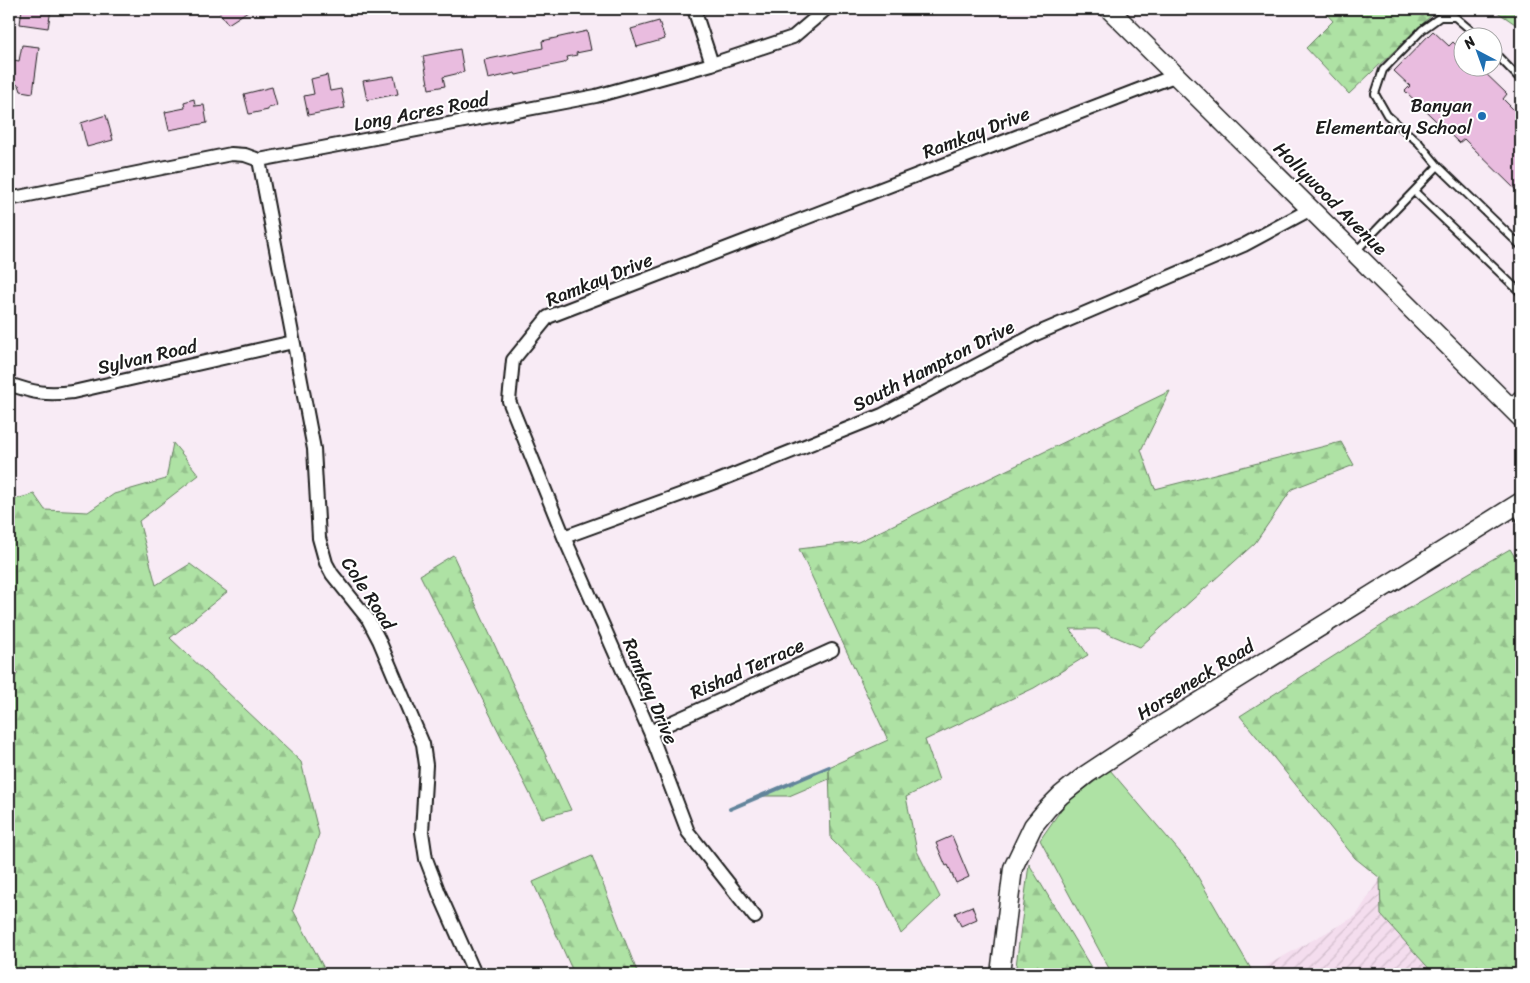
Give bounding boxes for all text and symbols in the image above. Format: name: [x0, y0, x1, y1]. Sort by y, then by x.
north arrow: [1452, 28, 1502, 78]
text: N: [1457, 30, 1482, 56]
street label: Long Acres Road: [351, 82, 493, 141]
place label: Banyan Elementary School: [1315, 89, 1473, 144]
street label: Ramkay Drive: [918, 97, 1035, 168]
marker: Banyan Elementary School: [1476, 110, 1488, 122]
street label: Hollywood Avenue: [1265, 133, 1396, 264]
street label: Ramkay Drive: [541, 243, 658, 316]
street label: South Hampton Drive: [846, 310, 1020, 421]
street label: Sylvan Road: [94, 329, 201, 384]
street label: Cole Road: [332, 550, 405, 638]
street label: Rishad Terrace: [685, 628, 810, 708]
street label: Horseneck Road: [1130, 629, 1263, 729]
street label: Ramkay Drive: [613, 633, 688, 750]

